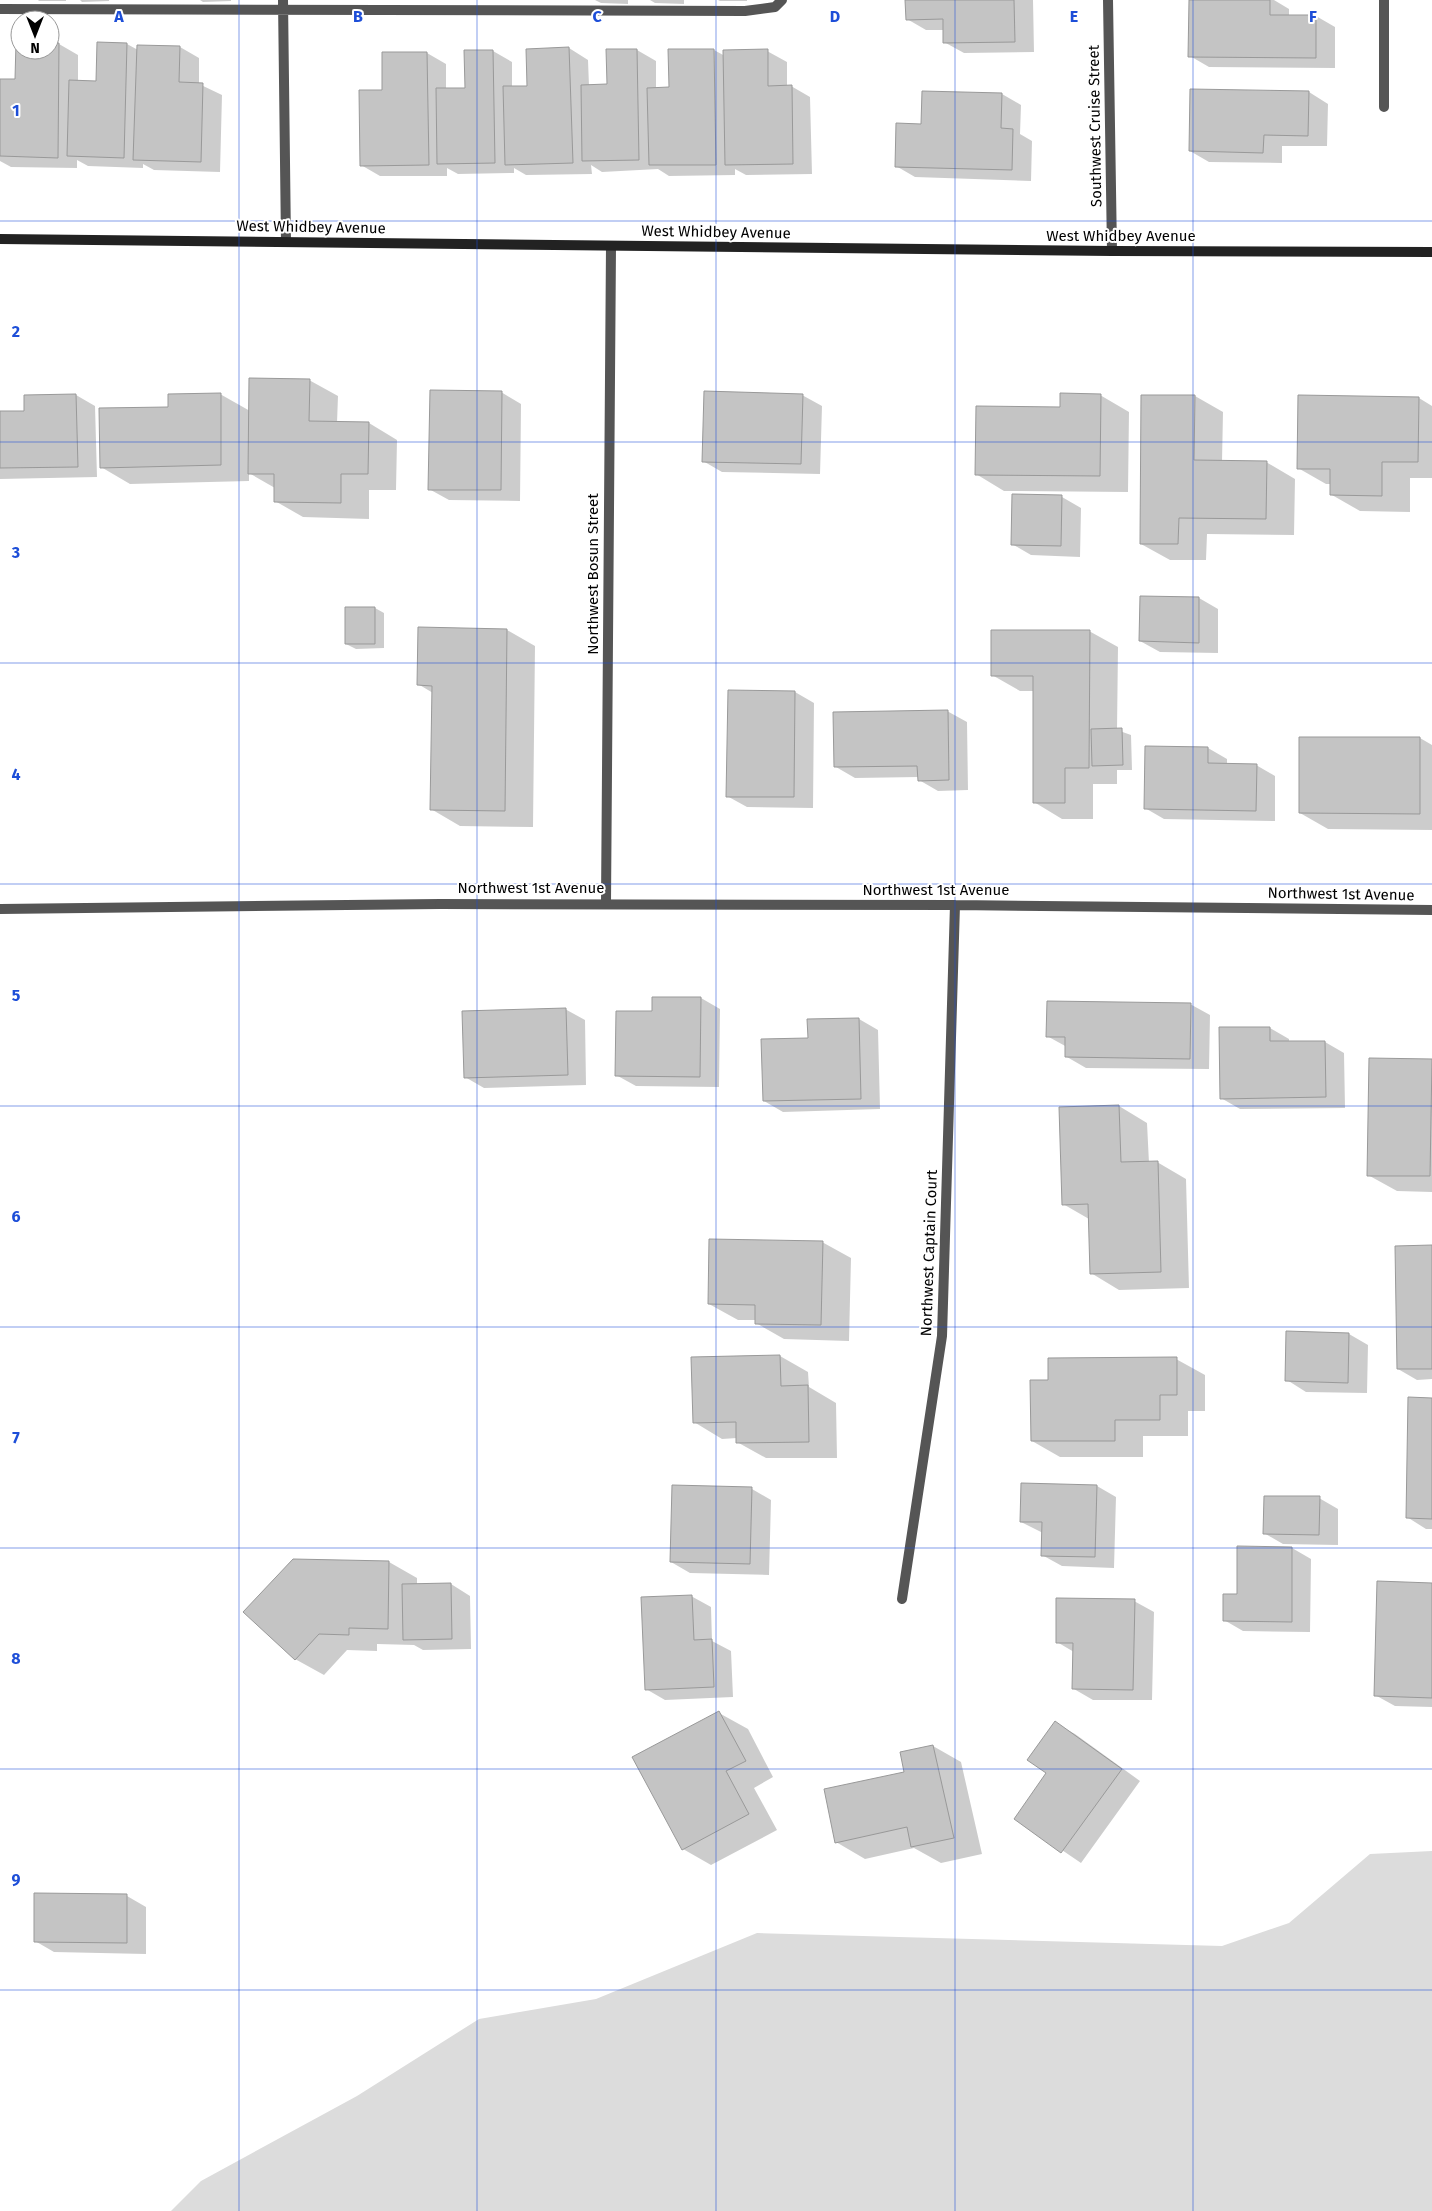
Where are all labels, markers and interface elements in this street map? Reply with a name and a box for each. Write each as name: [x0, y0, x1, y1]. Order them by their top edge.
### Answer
text: A: [113, 7, 124, 26]
text: B: [353, 7, 363, 26]
text: C: [592, 7, 602, 26]
text: D: [830, 7, 840, 26]
text: E: [1070, 7, 1078, 26]
text: F: [1309, 7, 1317, 26]
north arrow: [10, 10, 60, 60]
text: N: [30, 39, 40, 56]
street label: Southwest Cruise Street: [1085, 44, 1105, 207]
text: 1: [12, 101, 20, 120]
street label: West Whidbey Avenue: [236, 217, 386, 237]
street label: West Whidbey Avenue: [641, 222, 791, 242]
street label: West Whidbey Avenue: [1046, 227, 1196, 245]
text: 2: [12, 322, 20, 341]
street label: Northwest Bosun Street: [584, 493, 602, 655]
text: 3: [11, 543, 20, 562]
text: 4: [11, 765, 21, 784]
street label: Northwest 1st Avenue: [457, 879, 605, 897]
street label: Northwest 1st Avenue: [862, 881, 1010, 899]
street label: Northwest 1st Avenue: [1267, 884, 1415, 904]
text: 5: [12, 986, 21, 1005]
street label: Northwest Captain Court: [917, 1169, 941, 1337]
text: 6: [11, 1207, 21, 1226]
text: 7: [12, 1428, 20, 1447]
text: 8: [11, 1649, 21, 1668]
text: 9: [12, 1870, 21, 1889]

